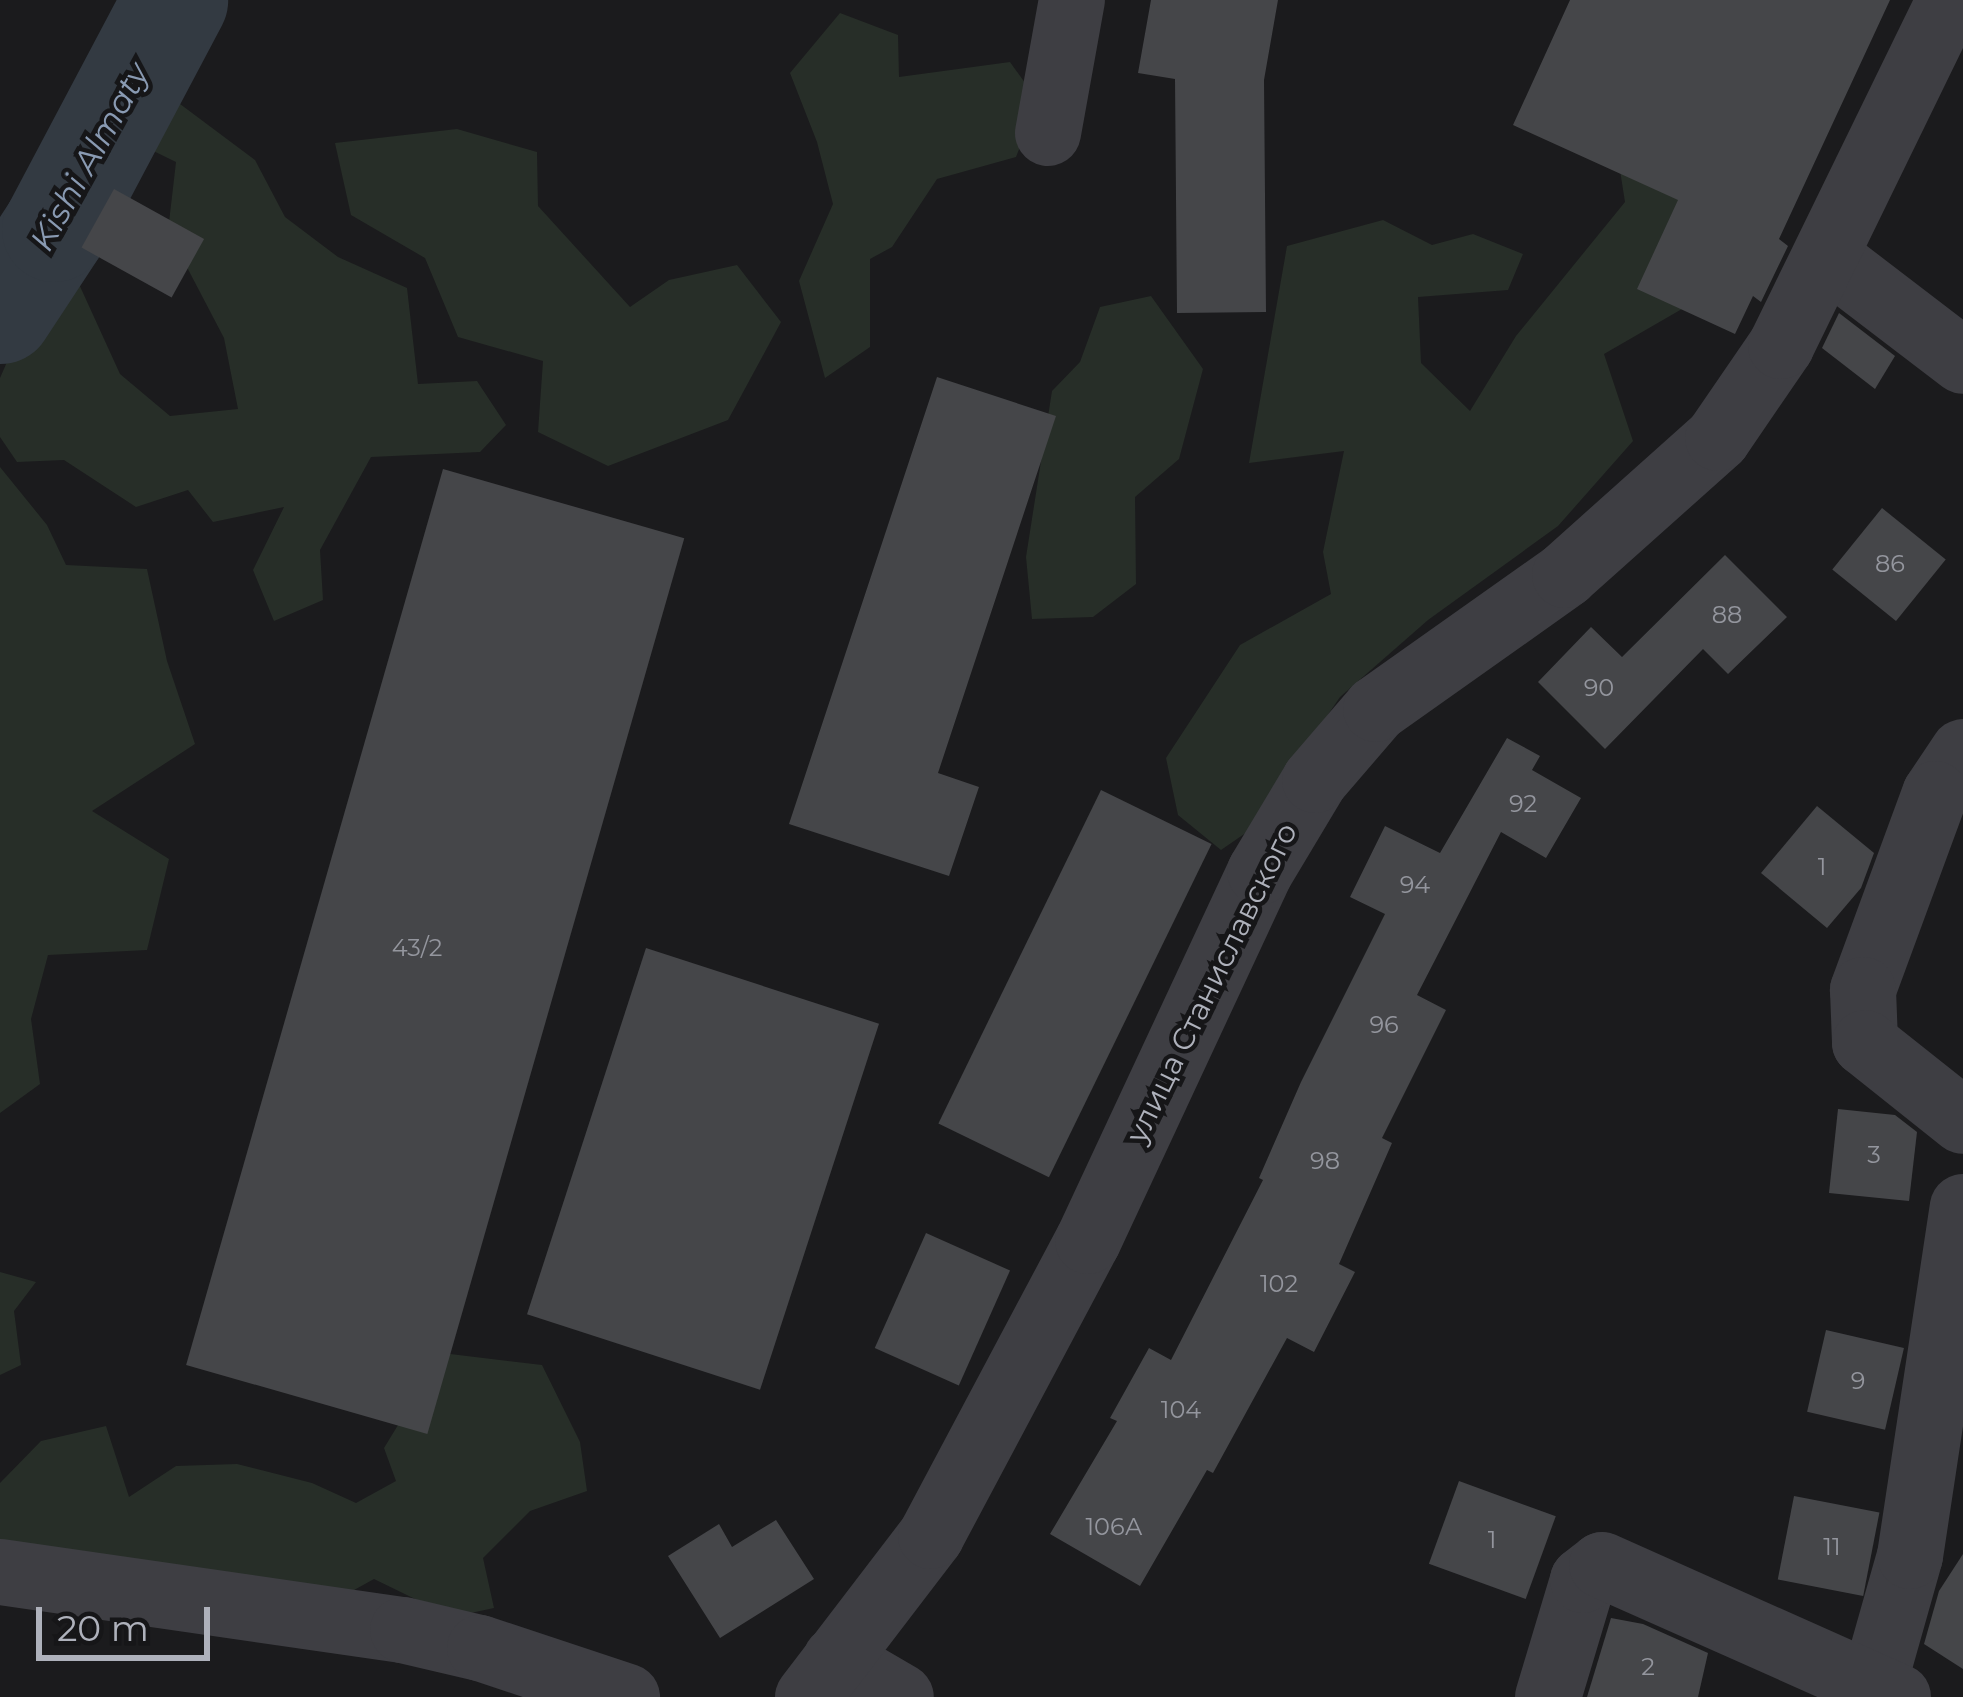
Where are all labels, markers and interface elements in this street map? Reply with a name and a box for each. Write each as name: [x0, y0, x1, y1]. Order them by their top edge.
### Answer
water label: Kіshі Almaty: [22, 56, 158, 258]
house number: 86: [1875, 550, 1905, 578]
house number: 88: [1712, 601, 1742, 629]
house number: 90: [1584, 674, 1614, 702]
house number: 92: [1509, 790, 1537, 818]
street label: улица Станиславского: [1119, 817, 1305, 1149]
house number: 1: [1818, 853, 1826, 881]
house number: 94: [1400, 871, 1430, 899]
house number: 43/2: [392, 934, 442, 962]
house number: 96: [1369, 1011, 1399, 1039]
house number: 3: [1867, 1141, 1881, 1169]
house number: 98: [1310, 1147, 1340, 1175]
house number: 102: [1260, 1270, 1298, 1298]
house number: 9: [1851, 1367, 1865, 1395]
house number: 104: [1161, 1396, 1201, 1424]
house number: 106А: [1085, 1513, 1143, 1541]
house number: 1: [1488, 1526, 1496, 1554]
house number: 11: [1823, 1533, 1841, 1561]
scale bar: [42, 1583, 216, 1657]
text: 20 m: [57, 1606, 149, 1650]
house number: 2: [1641, 1653, 1655, 1681]

